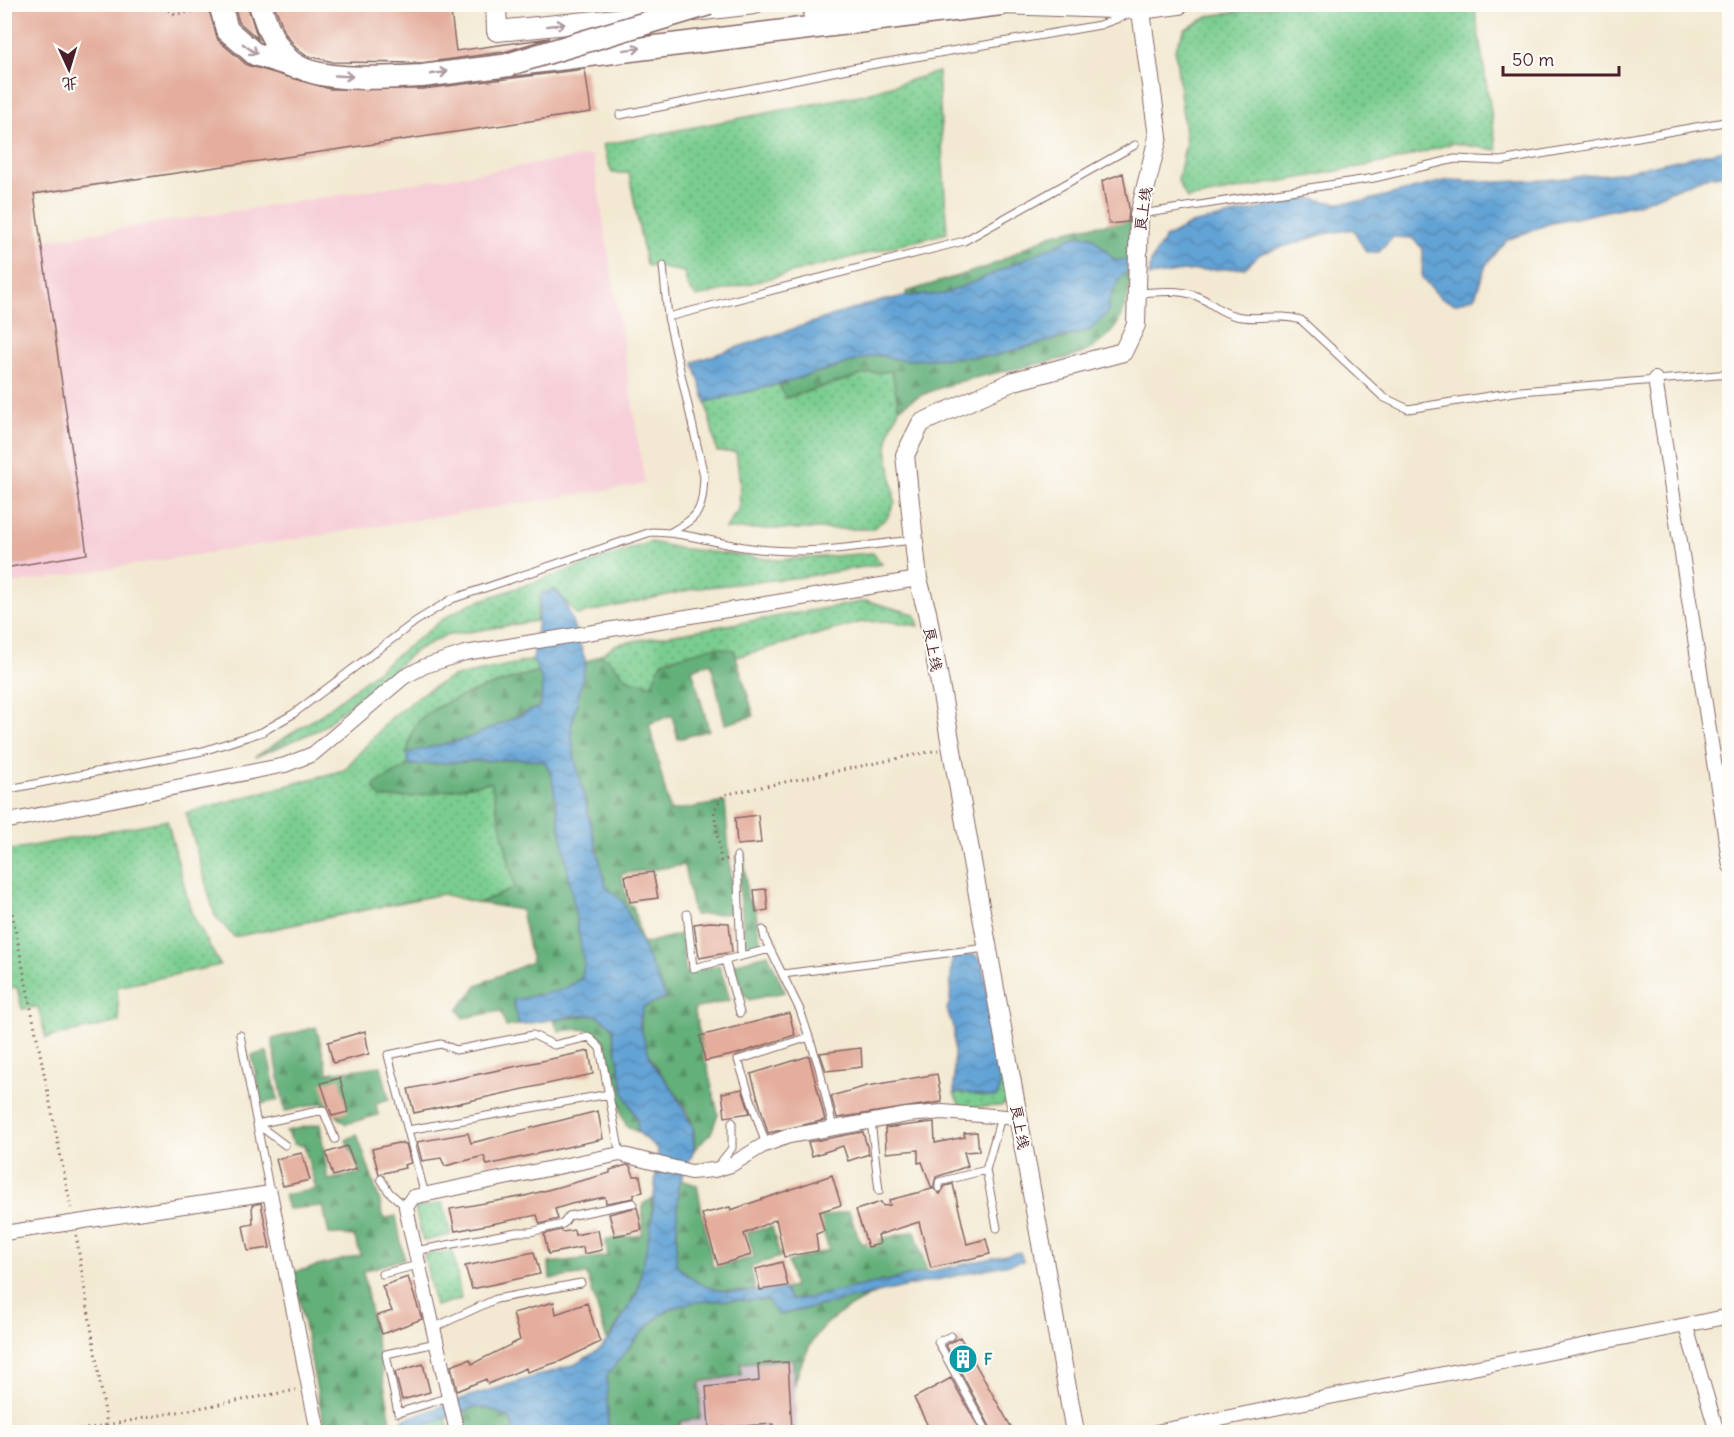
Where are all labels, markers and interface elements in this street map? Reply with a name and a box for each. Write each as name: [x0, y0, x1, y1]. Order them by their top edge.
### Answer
one-way arrow: [545, 19, 565, 30]
north arrow: [39, 39, 99, 99]
scale bar: [1503, 39, 1618, 77]
one-way arrow: [242, 43, 258, 55]
one-way arrow: [622, 43, 642, 54]
text: 50 m: [1512, 48, 1554, 71]
one-way arrow: [428, 68, 448, 79]
one-way arrow: [333, 70, 353, 81]
text: 北: [61, 73, 79, 94]
street label: 良上线: [1130, 185, 1156, 233]
street label: 良上线: [920, 625, 946, 673]
street label: 良上线: [1007, 1103, 1033, 1151]
building icon: F: [947, 1343, 979, 1375]
place label: F: [984, 1350, 993, 1369]

